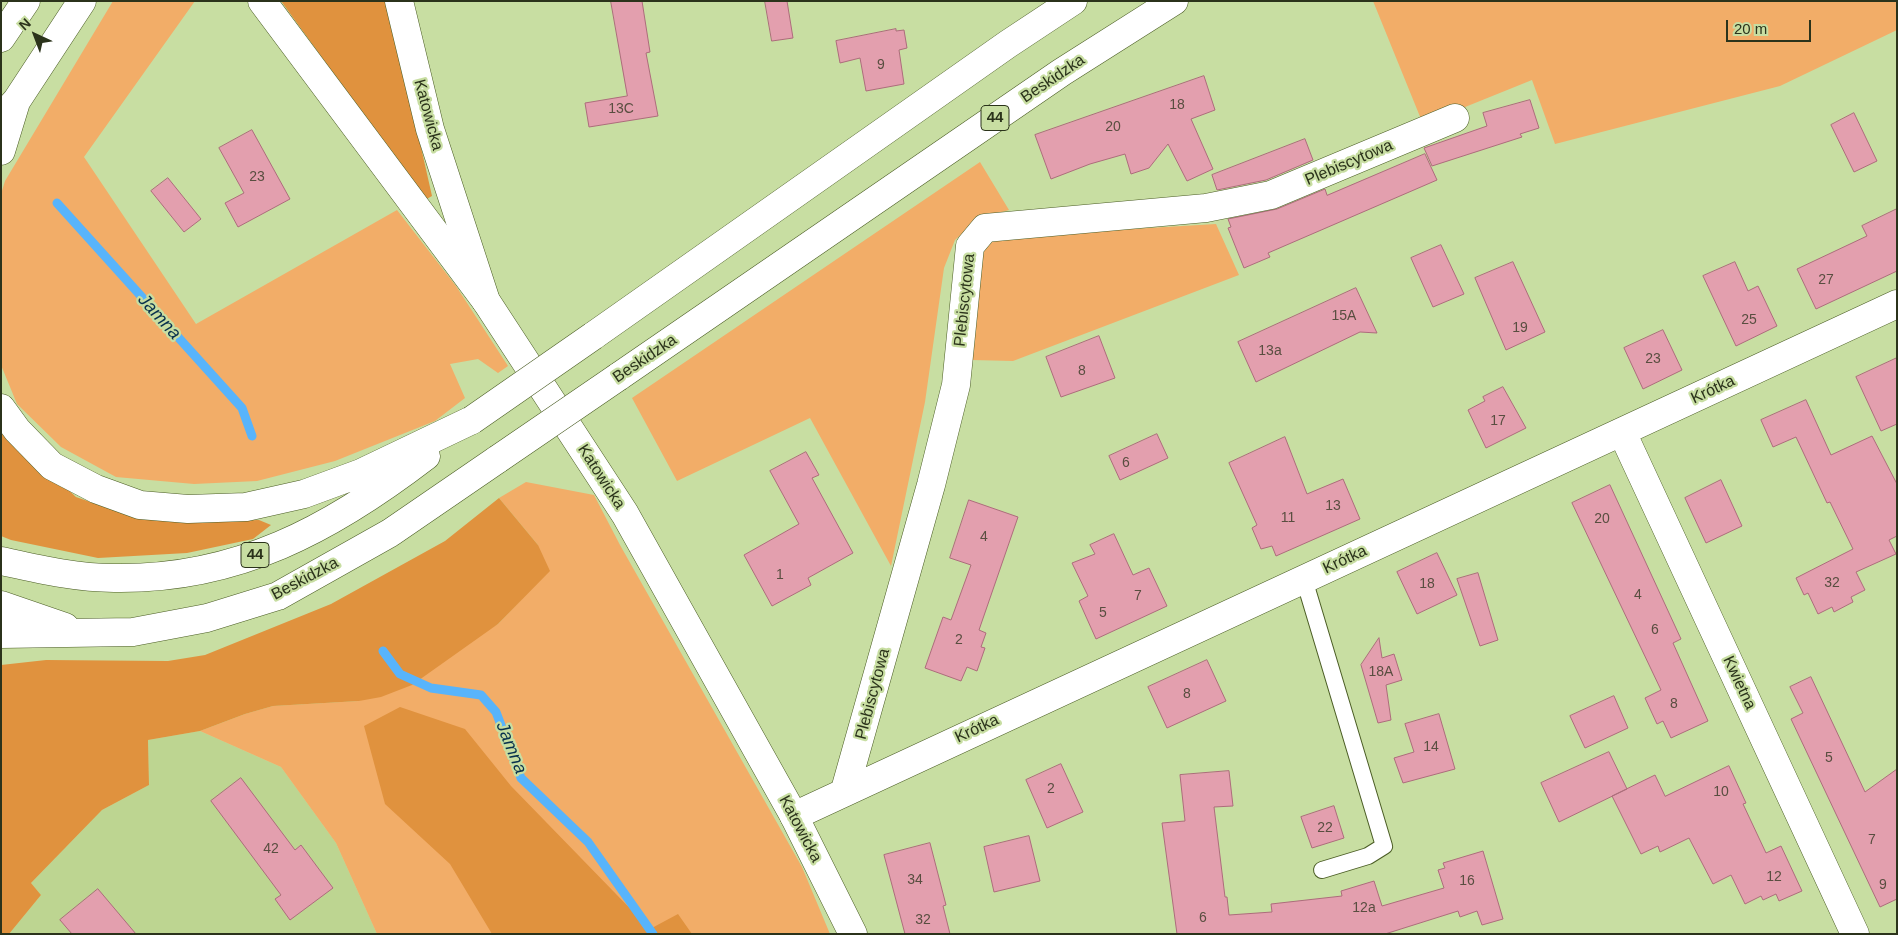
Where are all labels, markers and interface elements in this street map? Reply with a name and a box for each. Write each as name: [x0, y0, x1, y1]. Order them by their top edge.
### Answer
north arrow: [10, 10, 60, 60]
scale bar: [1728, 10, 1813, 42]
text: N: [16, 15, 34, 33]
text: 20 m: [1734, 20, 1767, 37]
street label: Beskidzka: [1017, 51, 1089, 107]
house number: 9: [877, 57, 885, 73]
street label: Katowicka: [409, 77, 447, 153]
house number: 18: [1169, 97, 1185, 113]
house number: 13C: [608, 101, 634, 117]
road number: 44: [981, 106, 1009, 130]
house number: 20: [1105, 119, 1121, 135]
street label: Plebiscytowa: [1302, 136, 1396, 190]
house number: 23: [249, 169, 265, 185]
street label: Plebiscytowa: [951, 253, 979, 347]
house number: 27: [1818, 272, 1834, 288]
water label: Jamna: [133, 290, 185, 344]
house number: 15A: [1332, 308, 1356, 324]
house number: 25: [1741, 312, 1757, 328]
house number: 19: [1512, 320, 1528, 336]
street label: Beskidzka: [609, 331, 681, 387]
house number: 13a: [1258, 343, 1282, 359]
house number: 23: [1645, 351, 1661, 367]
house number: 8: [1078, 363, 1086, 379]
street label: Krótka: [1688, 372, 1738, 408]
house number: 17: [1490, 413, 1506, 429]
street label: Katowicka: [573, 441, 629, 513]
house number: 6: [1122, 455, 1130, 471]
house number: 13: [1325, 498, 1341, 514]
house number: 11: [1281, 510, 1295, 526]
house number: 20: [1594, 511, 1610, 527]
house number: 4: [980, 529, 988, 545]
road number: 44: [241, 542, 269, 568]
street label: Krótka: [1320, 542, 1370, 578]
street label: Beskidzka: [268, 553, 342, 605]
house number: 1: [776, 567, 784, 583]
house number: 32: [1824, 575, 1840, 591]
house number: 18: [1419, 576, 1435, 592]
house number: 4: [1634, 587, 1642, 603]
house number: 7: [1134, 588, 1142, 604]
house number: 5: [1099, 605, 1107, 621]
house number: 6: [1651, 622, 1659, 638]
house number: 2: [955, 632, 963, 648]
street label: Plebiscytowa: [852, 646, 894, 742]
street label: Kwietna: [1718, 653, 1760, 713]
house number: 18A: [1369, 664, 1393, 680]
house number: 8: [1183, 686, 1191, 702]
house number: 8: [1670, 696, 1678, 712]
street label: Krótka: [952, 711, 1002, 747]
water label: Jamna: [491, 719, 531, 777]
house number: 14: [1423, 739, 1439, 755]
house number: 5: [1825, 750, 1833, 766]
house number: 2: [1047, 781, 1055, 797]
house number: 10: [1713, 784, 1729, 800]
street label: Katowicka: [774, 792, 826, 866]
house number: 22: [1317, 820, 1333, 836]
house number: 7: [1868, 832, 1876, 848]
house number: 42: [263, 841, 279, 857]
house number: 12: [1766, 869, 1782, 885]
house number: 34: [907, 872, 923, 888]
house number: 16: [1459, 873, 1475, 889]
house number: 9: [1879, 877, 1887, 893]
house number: 12a: [1352, 900, 1376, 916]
house number: 6: [1199, 910, 1207, 926]
house number: 32: [915, 912, 931, 928]

